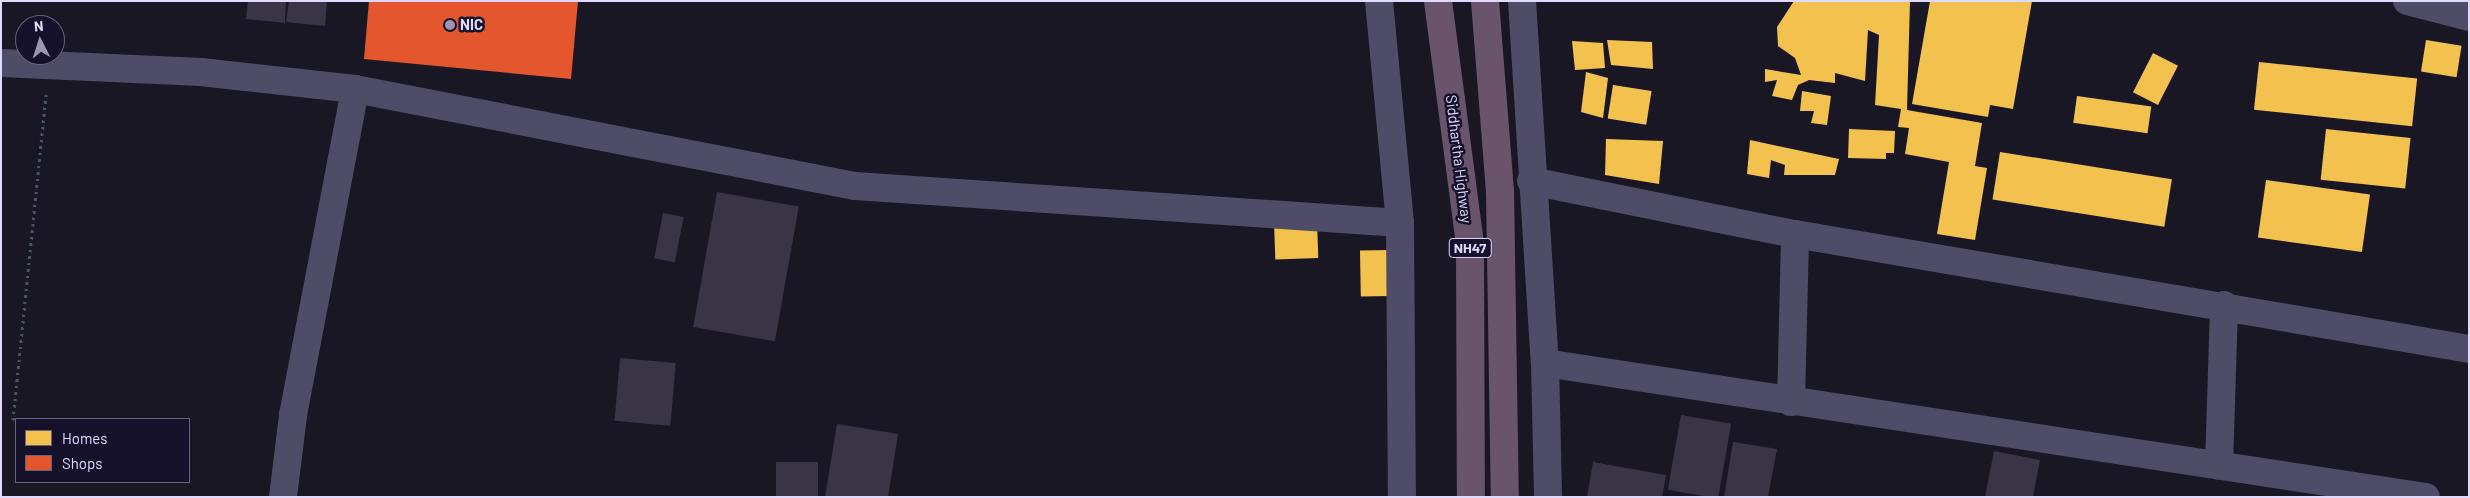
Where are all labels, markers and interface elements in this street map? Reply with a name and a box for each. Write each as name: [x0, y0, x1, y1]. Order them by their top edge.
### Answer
north arrow: [15, 15, 65, 65]
place label: NIC: [460, 16, 483, 34]
text: N: [33, 17, 44, 34]
marker: NIC: [444, 19, 456, 31]
street label: Siddhartha Highway: [1442, 94, 1476, 224]
road number: NH47: [1448, 237, 1492, 260]
legend: [15, 418, 190, 483]
text: Homes: [62, 429, 107, 447]
text: Shops: [62, 454, 102, 472]

